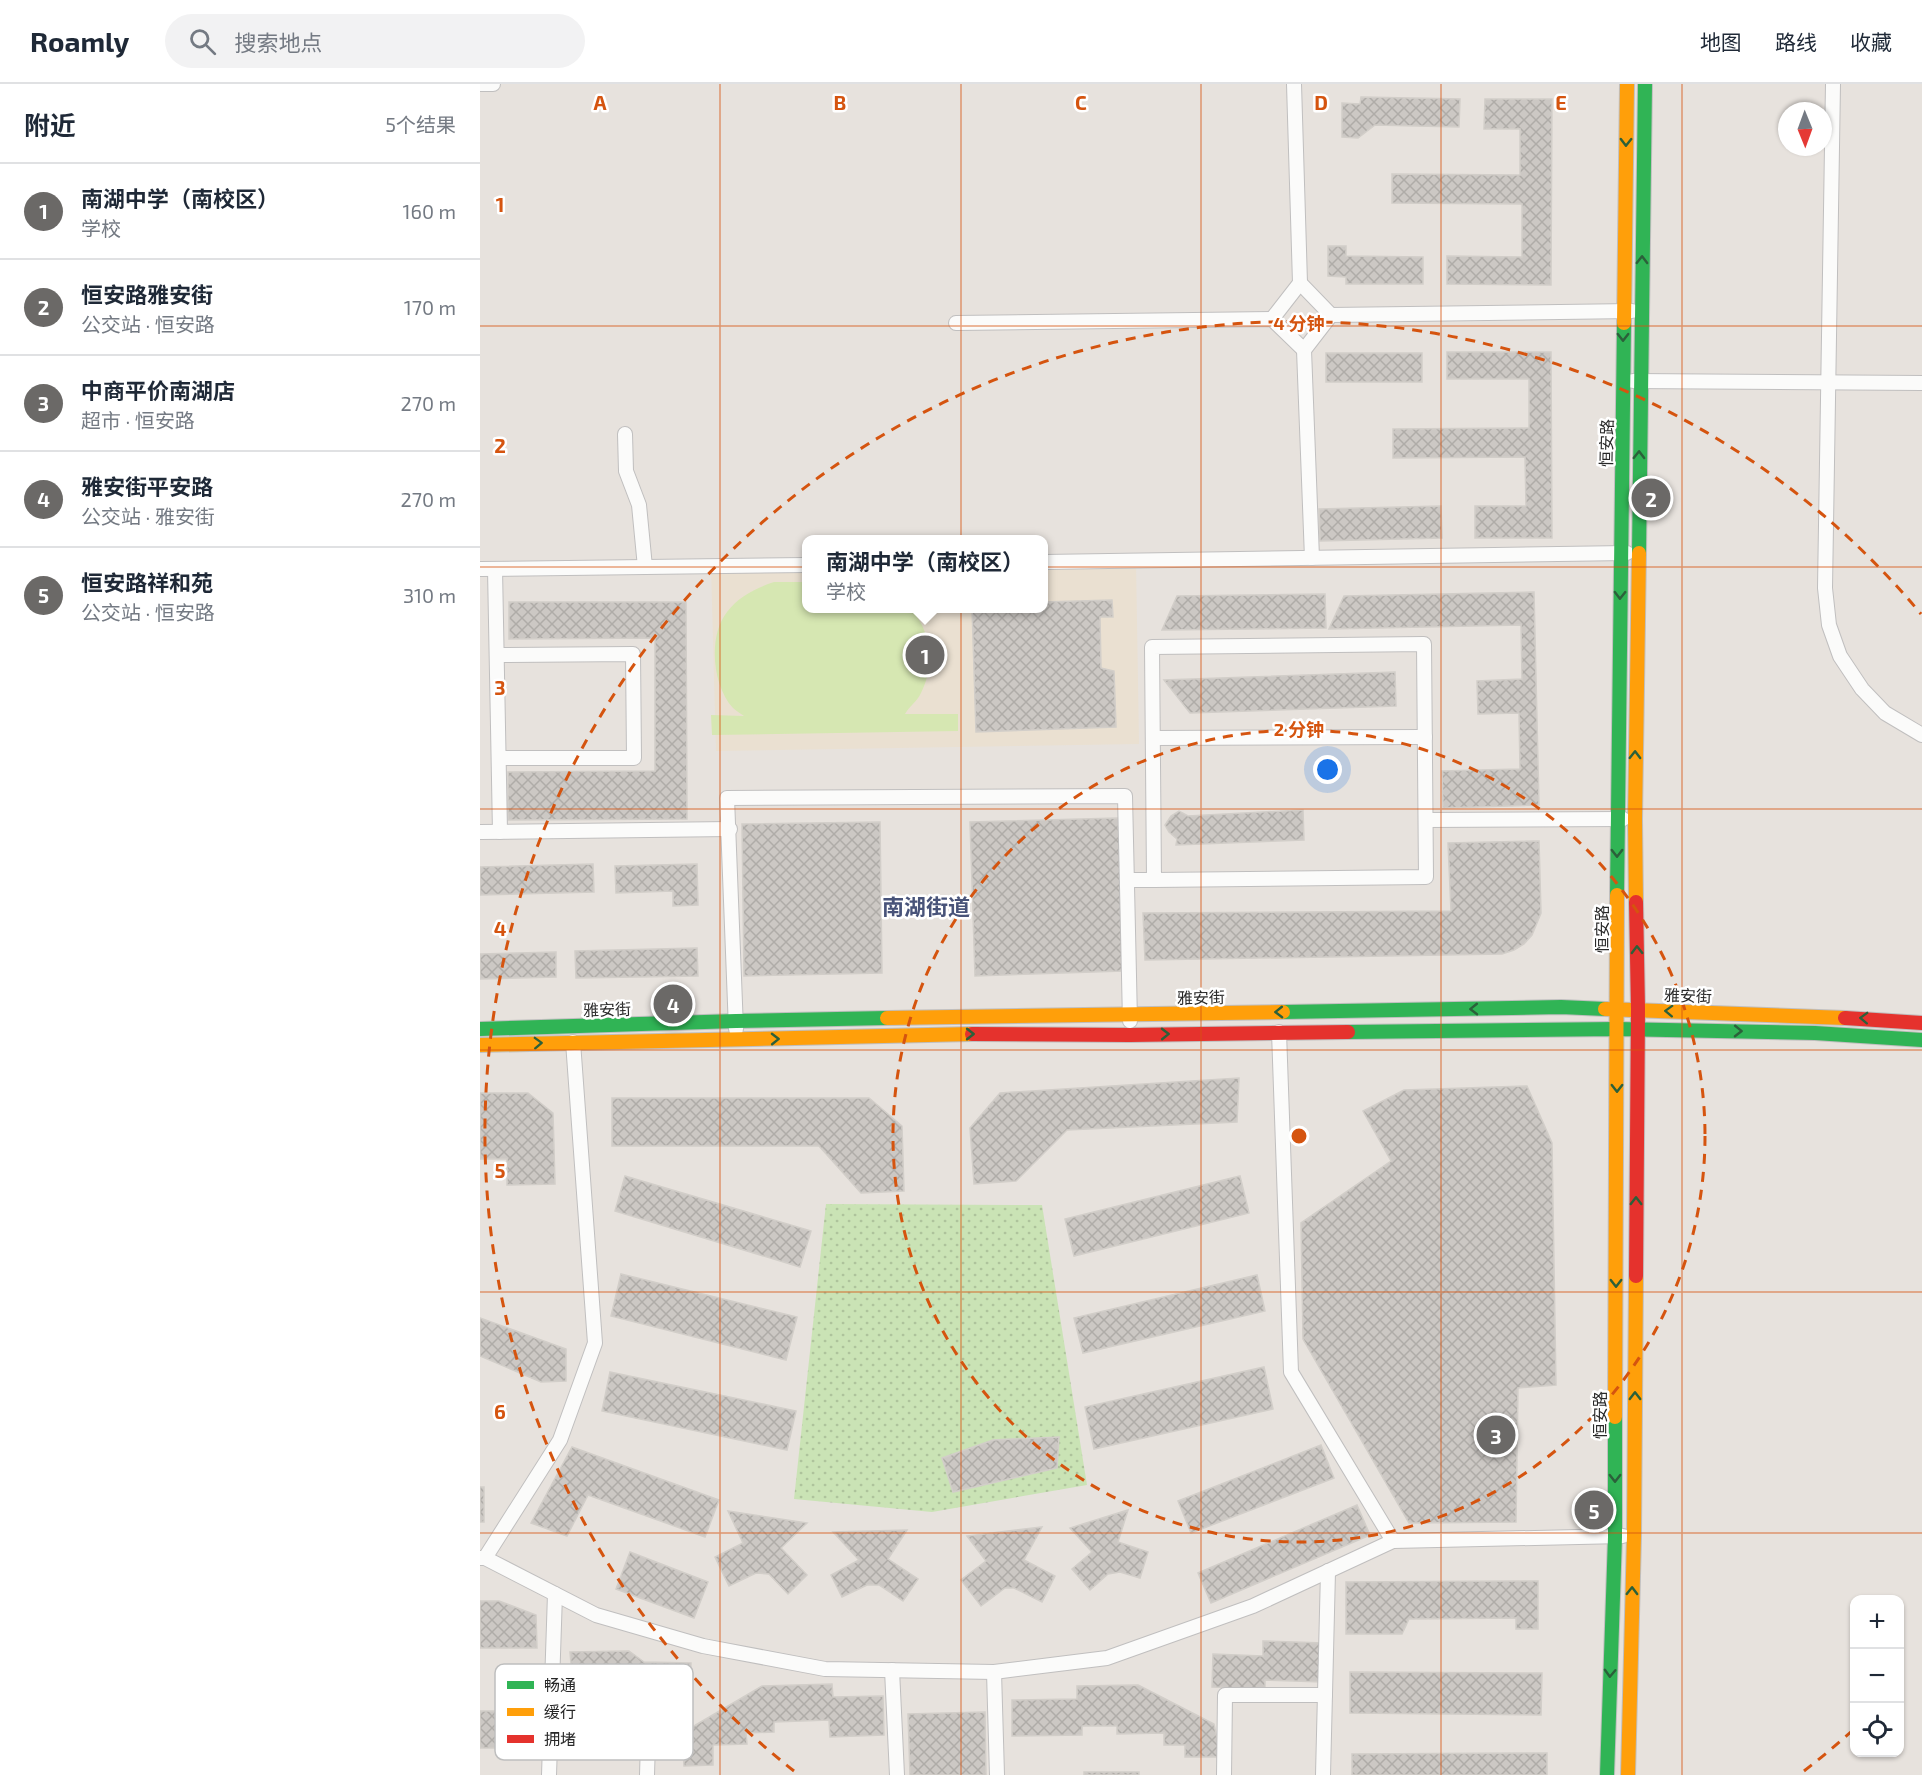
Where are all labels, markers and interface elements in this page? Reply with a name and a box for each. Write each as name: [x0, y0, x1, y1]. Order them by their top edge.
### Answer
search box: [165, 14, 585, 68]
text: Roamly: [30, 24, 129, 58]
icon: search: [186, 25, 219, 58]
text: 搜索地点: [234, 29, 322, 55]
text: 地图: [1700, 29, 1742, 54]
text: 路线: [1775, 29, 1817, 54]
text: 收藏: [1850, 29, 1892, 54]
text: A: [593, 90, 607, 114]
text: B: [834, 90, 846, 114]
text: C: [1075, 90, 1087, 114]
text: D: [1314, 90, 1328, 114]
text: E: [1555, 90, 1567, 114]
north arrow: [1778, 102, 1832, 156]
text: 附近: [24, 109, 76, 140]
text: 5个结果: [385, 112, 456, 136]
one-way arrow: [1620, 138, 1632, 147]
text: 南湖中学（南校区）: [81, 185, 279, 211]
text: 1: [496, 192, 504, 216]
text: 1: [39, 199, 48, 223]
text: 160 m: [403, 199, 456, 223]
text: 学校: [81, 216, 121, 240]
one-way arrow: [1636, 256, 1649, 265]
text: 恒安路雅安街: [81, 281, 213, 307]
text: 2: [38, 295, 49, 319]
text: 170 m: [404, 295, 456, 319]
text: 公交站 · 恒安路: [81, 312, 215, 336]
text: 4 分钟: [1273, 312, 1325, 334]
one-way arrow: [1617, 333, 1629, 342]
text: 中商平价南湖店: [81, 377, 235, 403]
text: 3: [38, 391, 49, 415]
text: 270 m: [400, 391, 456, 415]
text: 超市 · 恒安路: [81, 408, 195, 432]
street label: 恒安路: [1596, 419, 1616, 467]
text: 2: [494, 433, 506, 457]
one-way arrow: [1633, 451, 1646, 460]
text: 雅安街平安路: [81, 473, 213, 499]
pin: 2: [1632, 476, 1670, 520]
text: 4: [37, 487, 50, 511]
text: 270 m: [400, 487, 456, 511]
text: 公交站 · 雅安街: [81, 504, 215, 528]
popup: [802, 535, 1048, 613]
text: 南湖中学（南校区）: [826, 548, 1024, 574]
text: 恒安路祥和苑: [81, 569, 213, 595]
text: 学校: [826, 579, 866, 603]
text: 5: [38, 583, 49, 607]
text: 310 m: [403, 583, 456, 607]
one-way arrow: [1614, 591, 1626, 600]
text: 公交站 · 恒安路: [81, 600, 215, 624]
pin: 1: [906, 632, 944, 678]
text: 3: [494, 675, 506, 699]
text: 2 分钟: [1274, 718, 1324, 740]
one-way arrow: [1629, 751, 1642, 760]
your location: [1313, 755, 1342, 784]
one-way arrow: [1611, 849, 1623, 858]
district label: 南湖街道: [882, 893, 970, 919]
street label: 恒安路: [1592, 905, 1611, 953]
text: 4: [494, 916, 507, 940]
one-way arrow: [1630, 946, 1643, 955]
pin: 4: [654, 982, 692, 1026]
street label: 雅安街: [1664, 985, 1712, 1005]
street label: 雅安街: [1177, 987, 1225, 1007]
street label: 雅安街: [583, 999, 631, 1019]
one-way arrow: [1469, 1002, 1478, 1015]
one-way arrow: [1664, 1004, 1673, 1017]
one-way arrow: [1274, 1006, 1283, 1018]
one-way arrow: [1859, 1012, 1868, 1025]
one-way arrow: [1733, 1025, 1742, 1038]
one-way arrow: [966, 1028, 975, 1040]
one-way arrow: [1161, 1028, 1170, 1041]
one-way arrow: [771, 1033, 780, 1045]
one-way arrow: [534, 1037, 543, 1049]
one-way arrow: [1610, 1083, 1623, 1092]
centre of rings: [1289, 1126, 1309, 1146]
text: 5: [494, 1158, 506, 1182]
one-way arrow: [1630, 1196, 1642, 1205]
one-way arrow: [1610, 1278, 1622, 1287]
street label: 恒安路: [1590, 1391, 1609, 1439]
one-way arrow: [1629, 1391, 1641, 1400]
text: 6: [494, 1399, 506, 1423]
pin: 3: [1476, 1412, 1516, 1458]
one-way arrow: [1609, 1473, 1621, 1482]
pin: 5: [1574, 1488, 1614, 1532]
one-way arrow: [1626, 1586, 1639, 1595]
map controls: [1850, 1595, 1904, 1757]
button: +: [1850, 1595, 1904, 1649]
button: −: [1850, 1649, 1904, 1703]
legend: [495, 1664, 693, 1760]
one-way arrow: [1604, 1668, 1617, 1677]
text: 畅通: [544, 1675, 576, 1694]
text: 缓行: [544, 1702, 576, 1721]
button: locate: [1850, 1703, 1904, 1757]
text: 拥堵: [544, 1729, 576, 1748]

